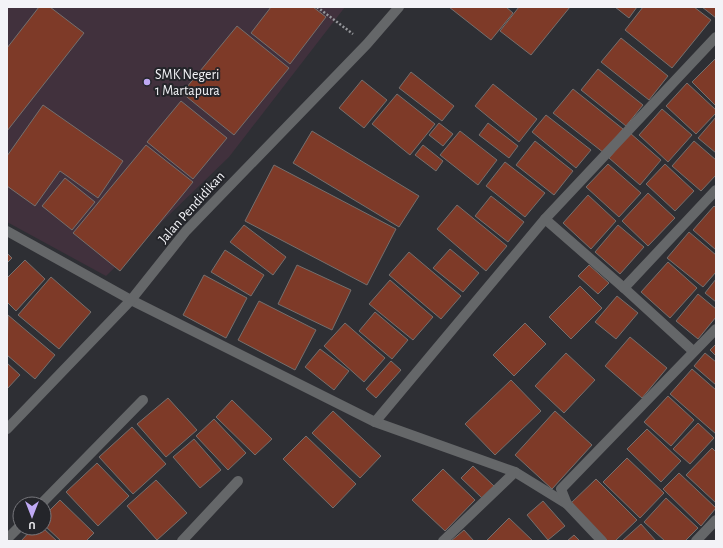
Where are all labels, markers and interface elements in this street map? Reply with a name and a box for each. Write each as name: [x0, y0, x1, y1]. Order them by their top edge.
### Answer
place label: SMK Negeri 1 Martapura: [155, 68, 220, 98]
marker: SMK Negeri 1 Martapura: [142, 77, 152, 87]
street label: Jalan Pendidikan: [156, 169, 227, 246]
north arrow: [12, 496, 52, 536]
text: U: [28, 520, 36, 531]

